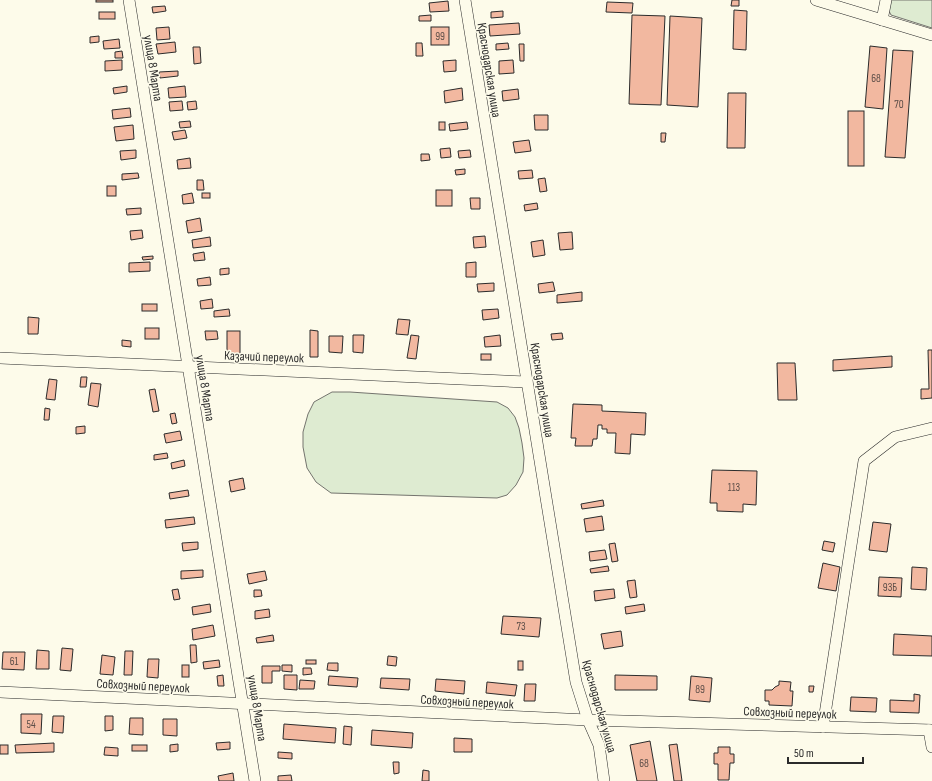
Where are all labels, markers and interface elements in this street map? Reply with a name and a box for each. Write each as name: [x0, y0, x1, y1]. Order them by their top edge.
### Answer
street label: Краснодарская улица: [474, 22, 504, 119]
house number: 99: [435, 30, 445, 43]
street label: улица 8 Марта: [140, 34, 166, 102]
house number: 68: [871, 72, 881, 85]
house number: 70: [894, 98, 904, 111]
street label: Краснодарская улица: [527, 342, 557, 439]
street label: Казачий переулок: [224, 348, 304, 366]
street label: улица 8 Марта: [192, 354, 218, 422]
house number: 113: [728, 481, 741, 494]
house number: 93Б: [883, 581, 897, 594]
house number: 73: [516, 620, 526, 633]
house number: 61: [10, 655, 18, 668]
street label: Краснодарская улица: [578, 658, 620, 754]
street label: улица 8 Марта: [244, 674, 270, 742]
street label: Совхозный переулок: [96, 676, 190, 696]
house number: 89: [695, 683, 705, 696]
street label: Совхозный переулок: [420, 692, 514, 712]
street label: Совхозный переулок: [743, 703, 837, 723]
house number: 54: [26, 718, 36, 731]
scale bar: [788, 739, 863, 765]
text: 50 m: [794, 746, 814, 761]
house number: 68: [639, 757, 649, 770]

